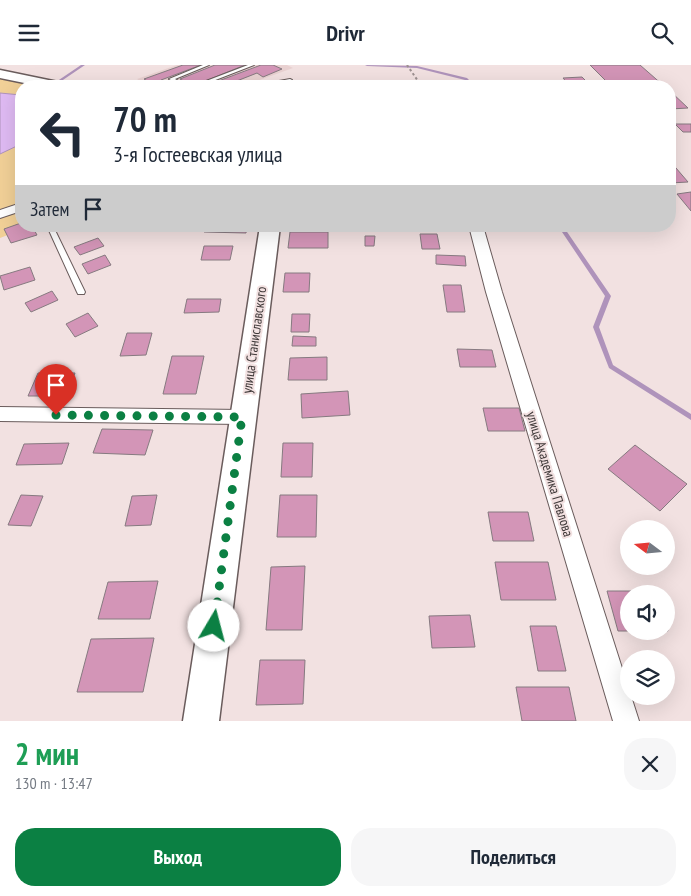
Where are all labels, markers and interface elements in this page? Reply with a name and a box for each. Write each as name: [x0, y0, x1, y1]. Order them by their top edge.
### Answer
icon: menu: [15, 19, 43, 47]
text: Drivr: [326, 19, 365, 47]
icon: search: [648, 19, 676, 47]
text: 70 m: [113, 96, 177, 142]
icon: left: [30, 100, 95, 165]
text: 3-я Гостеевская улица: [113, 140, 282, 168]
icon: arrive: [79, 195, 107, 223]
text: Затем: [30, 197, 69, 221]
street label: улица Станиславского: [238, 285, 270, 395]
pin: [35, 364, 77, 415]
icon: arrive: [42, 371, 70, 399]
street label: улица Академика Павлова: [522, 409, 578, 539]
north arrow: [620, 520, 675, 575]
map controls: [620, 520, 675, 705]
button: sound: [620, 585, 675, 640]
position arrow: [187, 599, 239, 651]
button: layers: [620, 650, 675, 705]
text: 2 мин: [15, 734, 79, 773]
button: close: [624, 738, 676, 790]
text: 130 m · 13:47: [15, 773, 93, 793]
button: Выход: [15, 828, 341, 886]
button: Поделиться: [351, 828, 676, 886]

